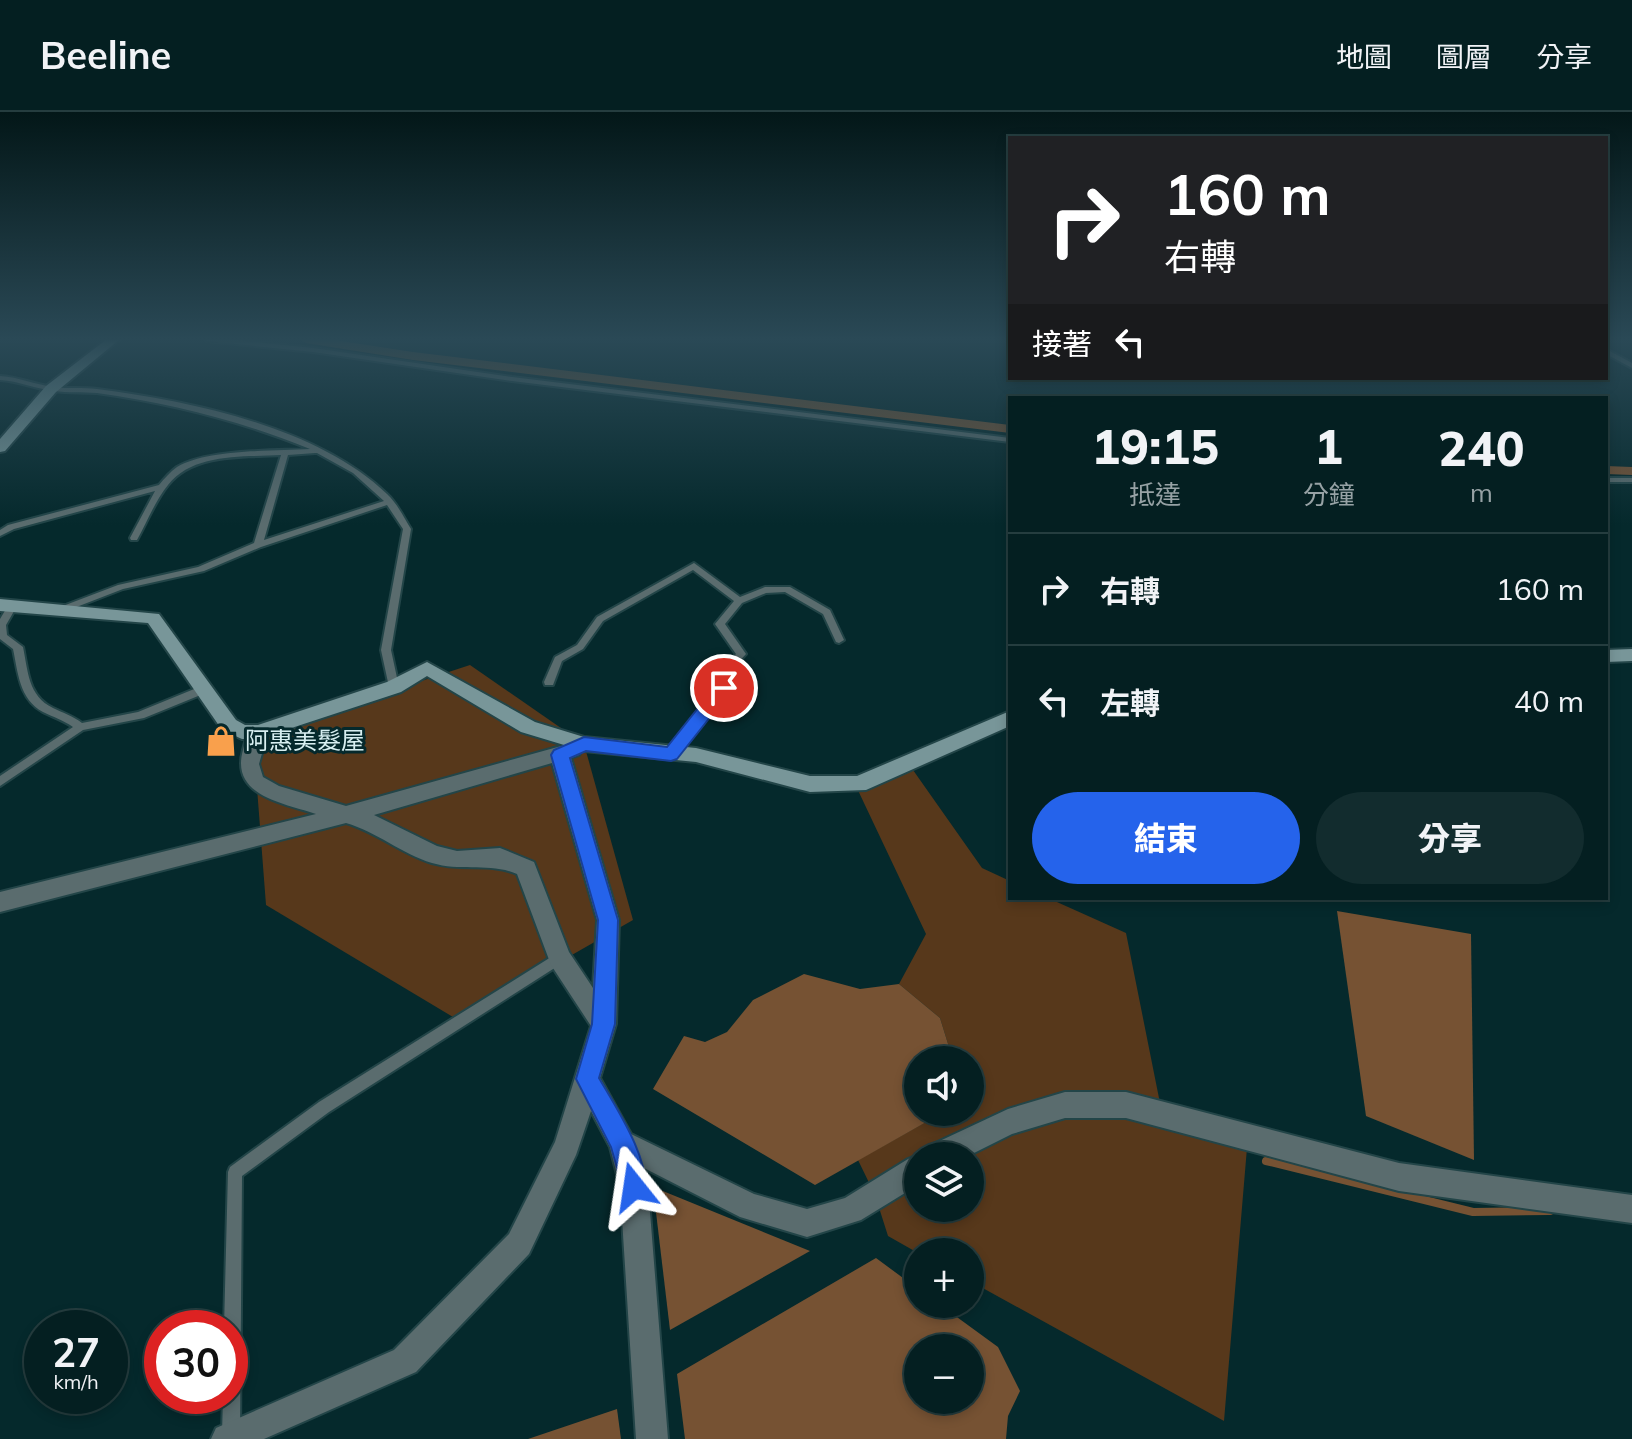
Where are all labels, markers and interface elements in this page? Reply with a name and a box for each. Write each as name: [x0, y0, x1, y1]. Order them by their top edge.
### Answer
text: Beeline: [40, 31, 171, 79]
text: 地圖: [1336, 39, 1392, 74]
text: 圖層: [1436, 39, 1492, 74]
text: 分享: [1536, 39, 1592, 74]
text: 160 m: [1164, 159, 1331, 229]
icon: right: [1032, 168, 1136, 272]
text: 右轉: [1164, 234, 1236, 279]
icon: left: [1108, 320, 1152, 364]
text: 接著: [1032, 325, 1092, 363]
text: 19:15: [1091, 416, 1219, 476]
text: 1: [1314, 416, 1343, 476]
text: 240: [1438, 418, 1525, 478]
text: m: [1470, 476, 1493, 509]
text: 抵達: [1129, 478, 1181, 511]
text: 分鐘: [1303, 478, 1355, 511]
icon: right: [1032, 567, 1076, 611]
text: 160 m: [1496, 570, 1584, 608]
text: 右轉: [1100, 572, 1160, 610]
pin: [690, 654, 758, 722]
icon: arrive: [702, 666, 746, 710]
icon: left: [1032, 679, 1076, 723]
text: 40 m: [1514, 682, 1584, 720]
text: 左轉: [1100, 684, 1160, 722]
shop icon: 阿惠美髮屋: [204, 724, 238, 758]
place label: 阿惠美髮屋: [245, 725, 365, 755]
button: 結束: [1032, 792, 1300, 884]
button: 分享: [1316, 792, 1584, 884]
map controls: [904, 1046, 984, 1414]
button: sound: [904, 1046, 984, 1126]
button: layers: [904, 1142, 984, 1222]
position arrow: [592, 1145, 676, 1229]
button: +: [904, 1238, 984, 1318]
speed limit sign: 30: [144, 1310, 248, 1414]
text: 27: [52, 1327, 100, 1377]
button: −: [904, 1334, 984, 1414]
text: km/h: [53, 1369, 99, 1394]

